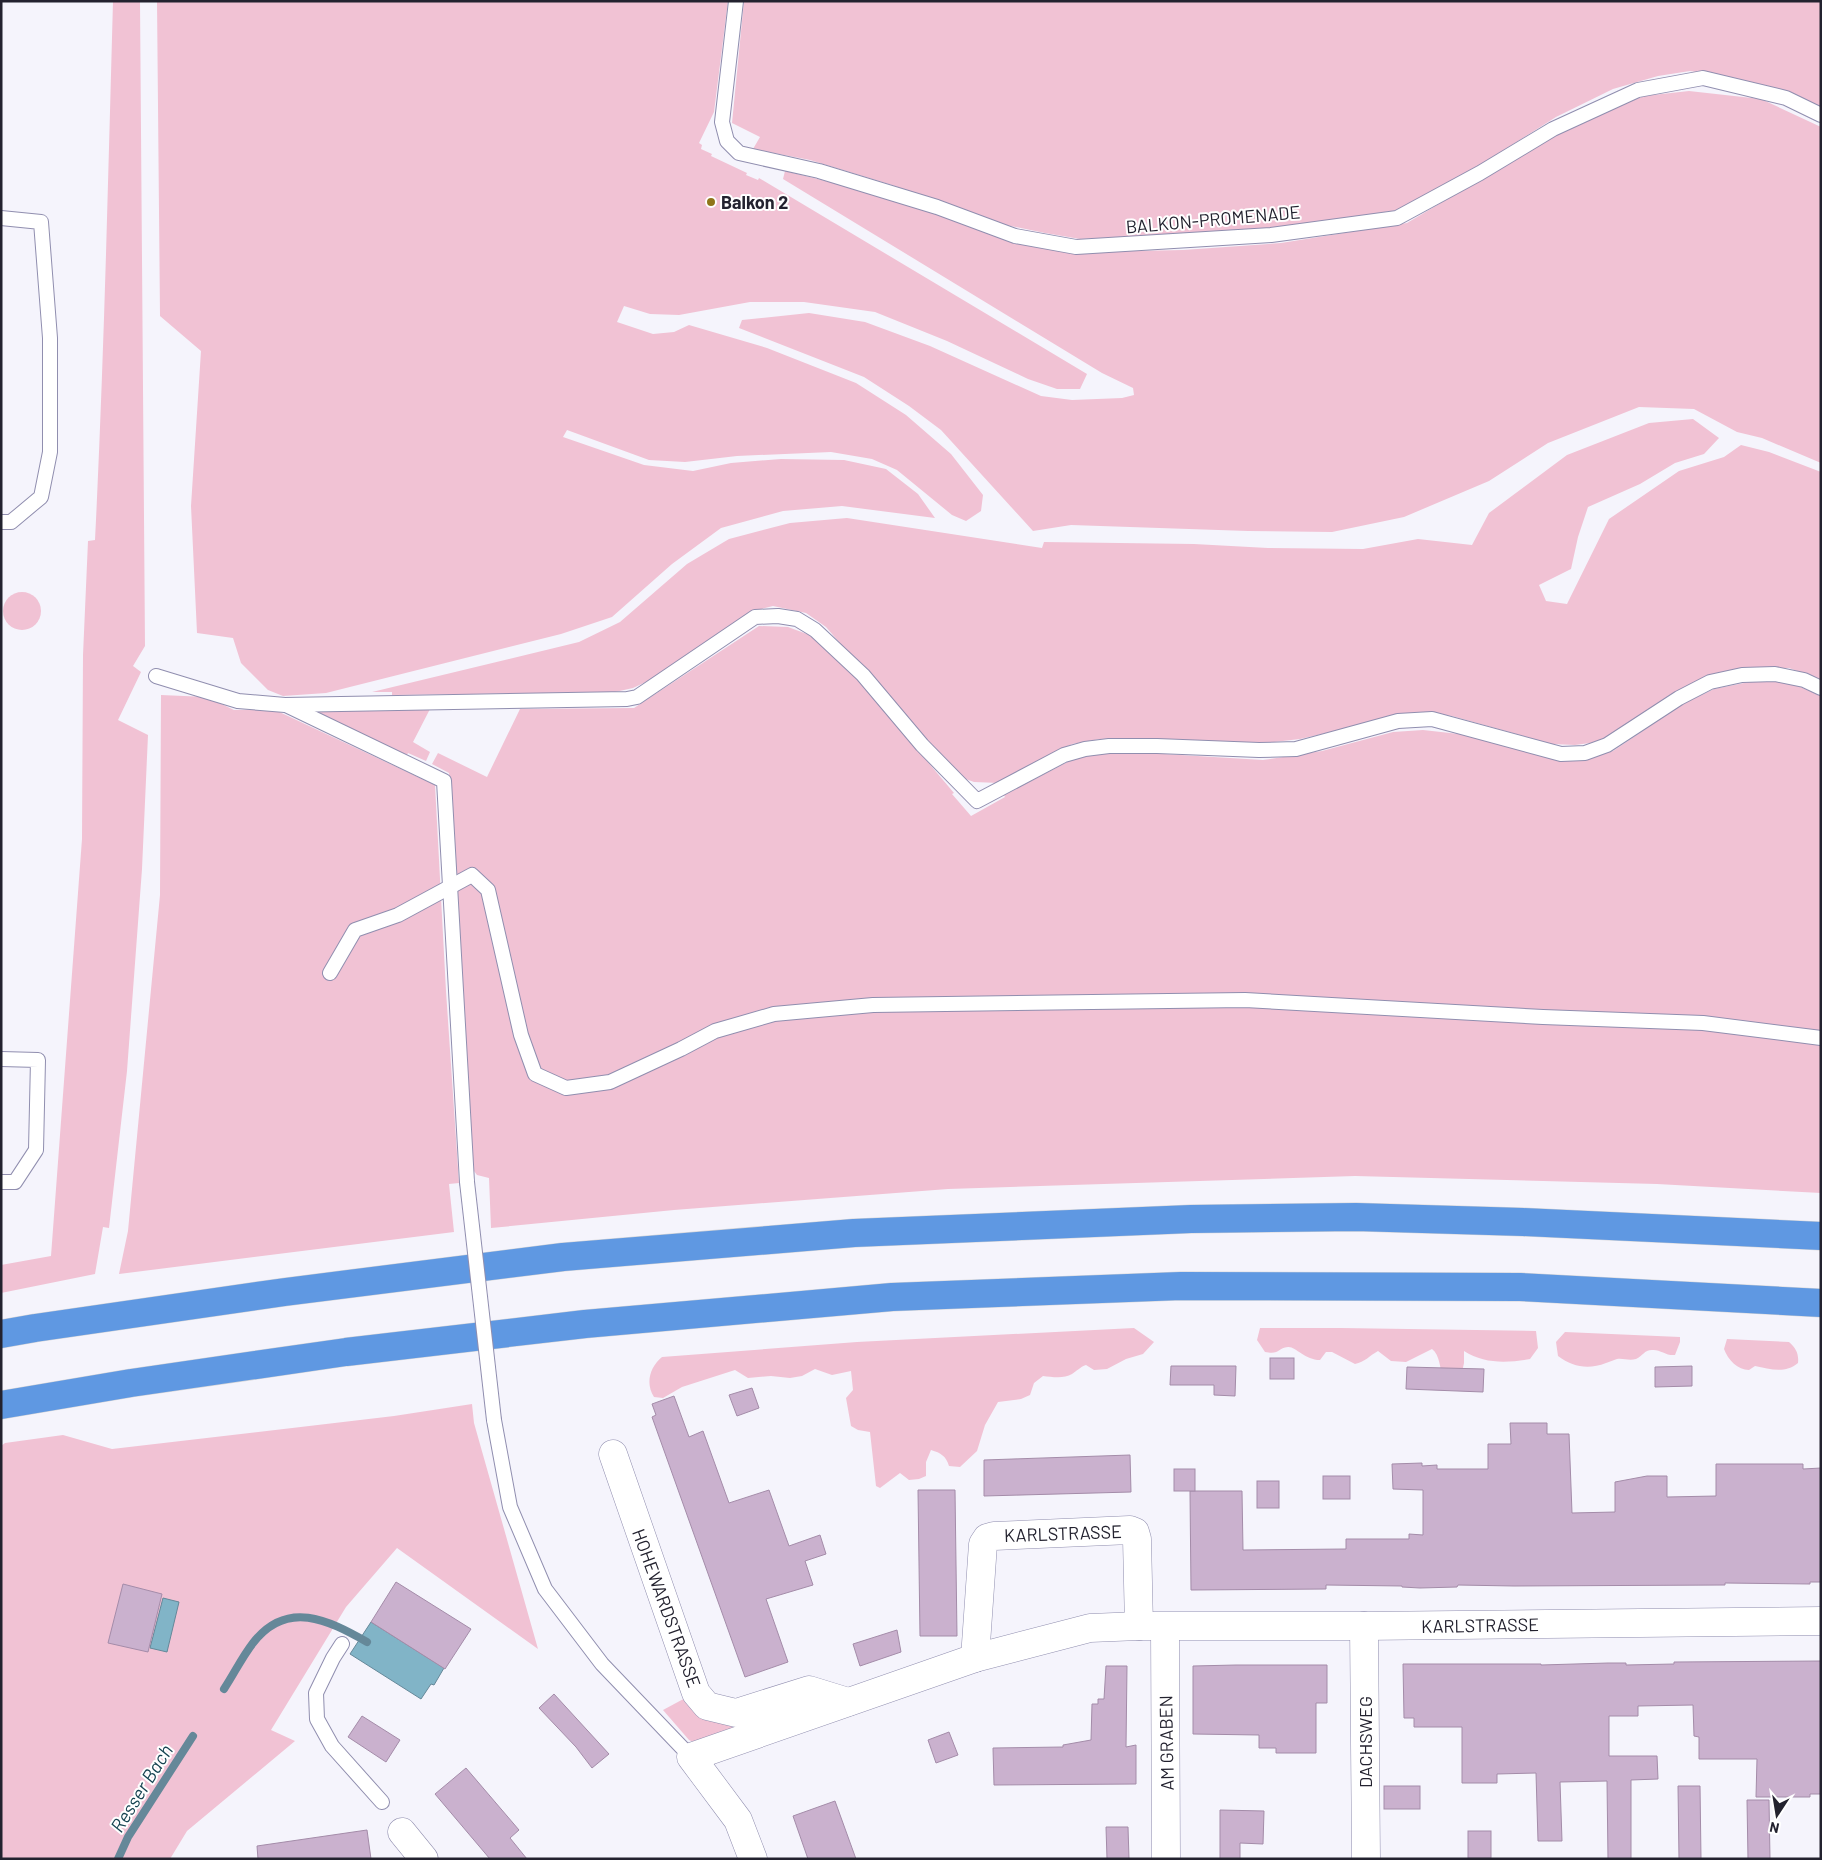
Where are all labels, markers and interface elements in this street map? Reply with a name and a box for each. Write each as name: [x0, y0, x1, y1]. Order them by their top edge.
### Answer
place label: Balkon 2: [721, 191, 788, 213]
marker: Balkon 2: [705, 196, 717, 208]
street label: BALKON-PROMENADE: [1125, 200, 1301, 238]
street label: KARLSTRASSE: [1004, 1520, 1122, 1546]
street label: HOHEWARDSTRASSE: [628, 1526, 706, 1690]
street label: KARLSTRASSE: [1421, 1613, 1539, 1637]
street label: AM GRABEN: [1154, 1695, 1178, 1791]
street label: DACHSWEG: [1354, 1696, 1376, 1788]
water label: Resser Bach: [105, 1740, 177, 1836]
north arrow: [1752, 1790, 1802, 1840]
text: N: [1768, 1819, 1781, 1837]

